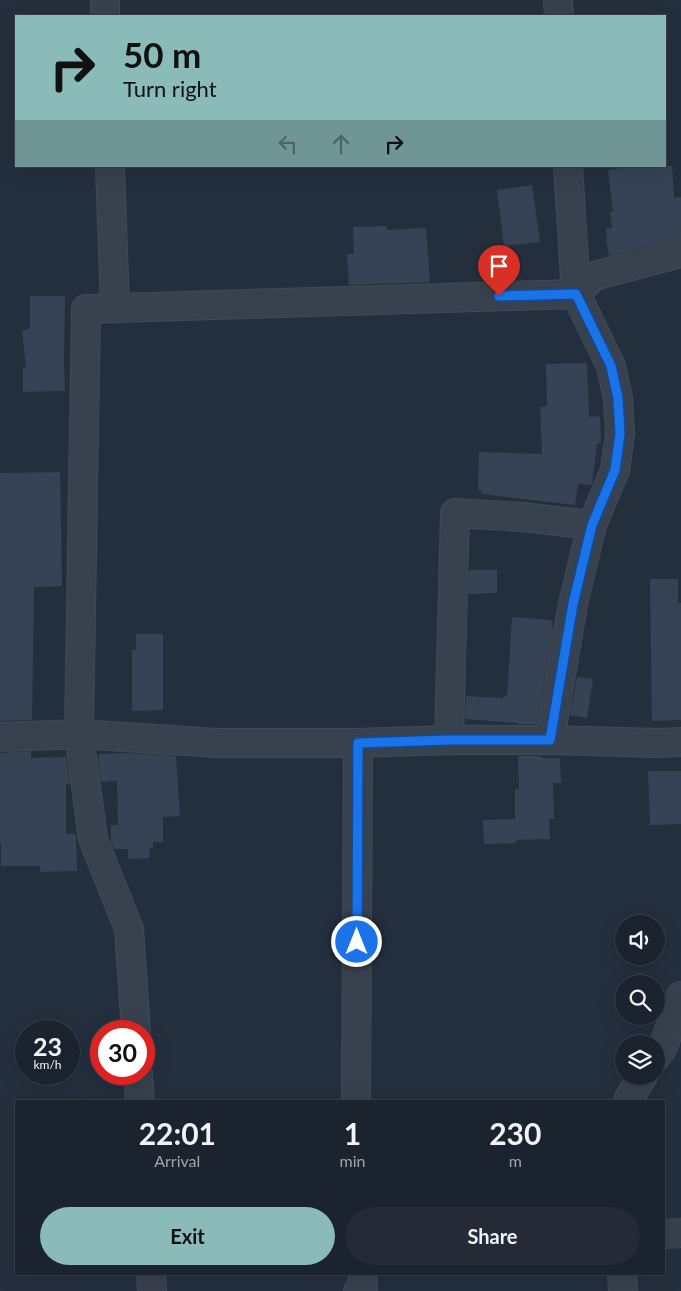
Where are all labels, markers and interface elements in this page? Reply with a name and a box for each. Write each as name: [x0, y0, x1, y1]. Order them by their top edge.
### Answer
text: 50 m: [123, 33, 201, 75]
icon: right: [40, 35, 105, 100]
text: Turn right: [123, 75, 217, 102]
icon: left: [274, 130, 302, 158]
icon: ahead: [327, 130, 355, 158]
icon: right: [380, 130, 408, 158]
pin: [478, 245, 520, 296]
icon: arrive: [485, 252, 513, 280]
position arrow: [330, 915, 382, 967]
map controls: [615, 915, 665, 1085]
button: sound: [615, 915, 665, 965]
button: search: [615, 975, 665, 1025]
speed limit sign: 30: [90, 1020, 155, 1085]
text: 23: [33, 1031, 62, 1061]
button: layers: [615, 1035, 665, 1085]
text: km/h: [33, 1057, 62, 1072]
text: 22:01: [139, 1115, 216, 1151]
text: 1: [344, 1115, 361, 1151]
text: 230: [489, 1115, 541, 1151]
text: Arrival: [154, 1151, 200, 1170]
text: min: [340, 1151, 366, 1170]
text: m: [509, 1151, 522, 1170]
button: Exit: [40, 1207, 335, 1265]
button: Share: [345, 1207, 640, 1265]

